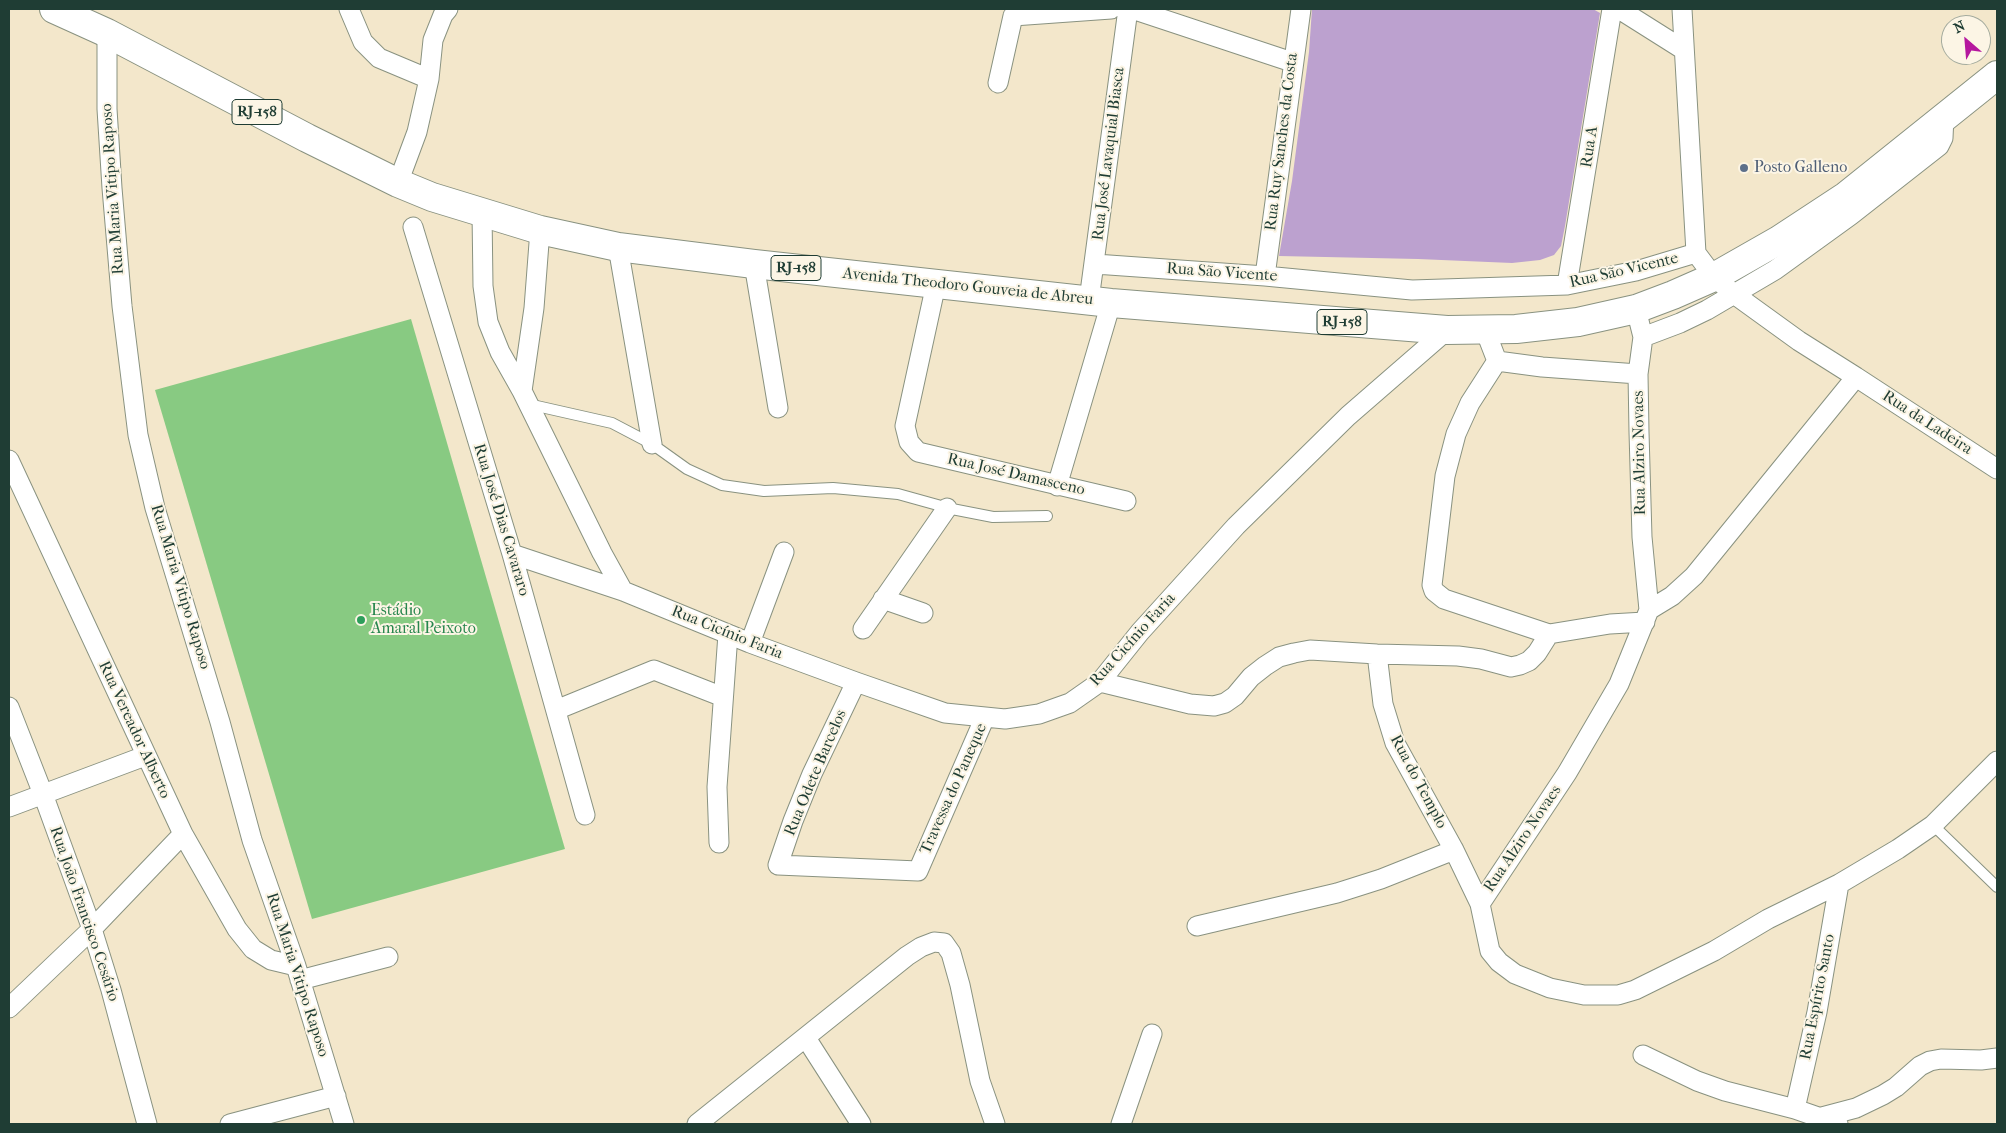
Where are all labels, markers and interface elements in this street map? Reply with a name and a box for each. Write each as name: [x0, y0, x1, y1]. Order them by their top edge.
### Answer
north arrow: [1941, 15, 1991, 65]
text: N: [1951, 17, 1968, 37]
street label: Rua Ruy Sanches da Costa: [1262, 52, 1302, 232]
street label: Rua José Lavaquial Biasca: [1089, 66, 1129, 242]
road number: RJ-158: [232, 100, 282, 124]
street label: Rua Maria Vitipo Raposo: [97, 103, 129, 275]
street label: Rua A: [1577, 125, 1603, 169]
place label: Posto Galleno: [1754, 158, 1847, 178]
marker: Posto Galleno: [1738, 162, 1750, 174]
street label: Rua São Vicente: [1568, 249, 1680, 293]
road number: RJ-158: [771, 256, 821, 280]
street label: Rua São Vicente: [1166, 260, 1278, 286]
street label: Avenida Theodoro Gouveia de Abreu: [842, 264, 1094, 310]
road number: RJ-158: [1317, 310, 1367, 334]
street label: Rua da Ladeira: [1878, 387, 1976, 459]
street label: Rua Alziro Novaes: [1629, 390, 1651, 516]
street label: Rua José Dias Cavararo: [469, 442, 533, 598]
street label: Rua José Damasceno: [945, 450, 1087, 500]
street label: Rua Maria Vitipo Raposo: [146, 502, 214, 672]
street label: Rua Cicínio Faria: [1086, 590, 1180, 690]
place label: Estádio Amaral Peixoto: [371, 601, 476, 639]
street label: Rua Cicínio Faria: [668, 602, 786, 664]
marker: Estádio Amaral Peixoto: [355, 614, 367, 626]
street label: Rua Vereador Alberto: [94, 658, 174, 802]
street label: Rua Odete Barcelos: [781, 707, 851, 839]
street label: Travessa do Paneque: [916, 721, 992, 857]
street label: Rua do Templo: [1385, 732, 1451, 832]
street label: Rua Alziro Novaes: [1480, 782, 1566, 896]
street label: Rua João Francisco Cesário: [45, 824, 123, 1004]
street label: Rua Maria Vitipo Raposo: [261, 891, 333, 1059]
street label: Rua Espírito Santo: [1796, 933, 1840, 1061]

